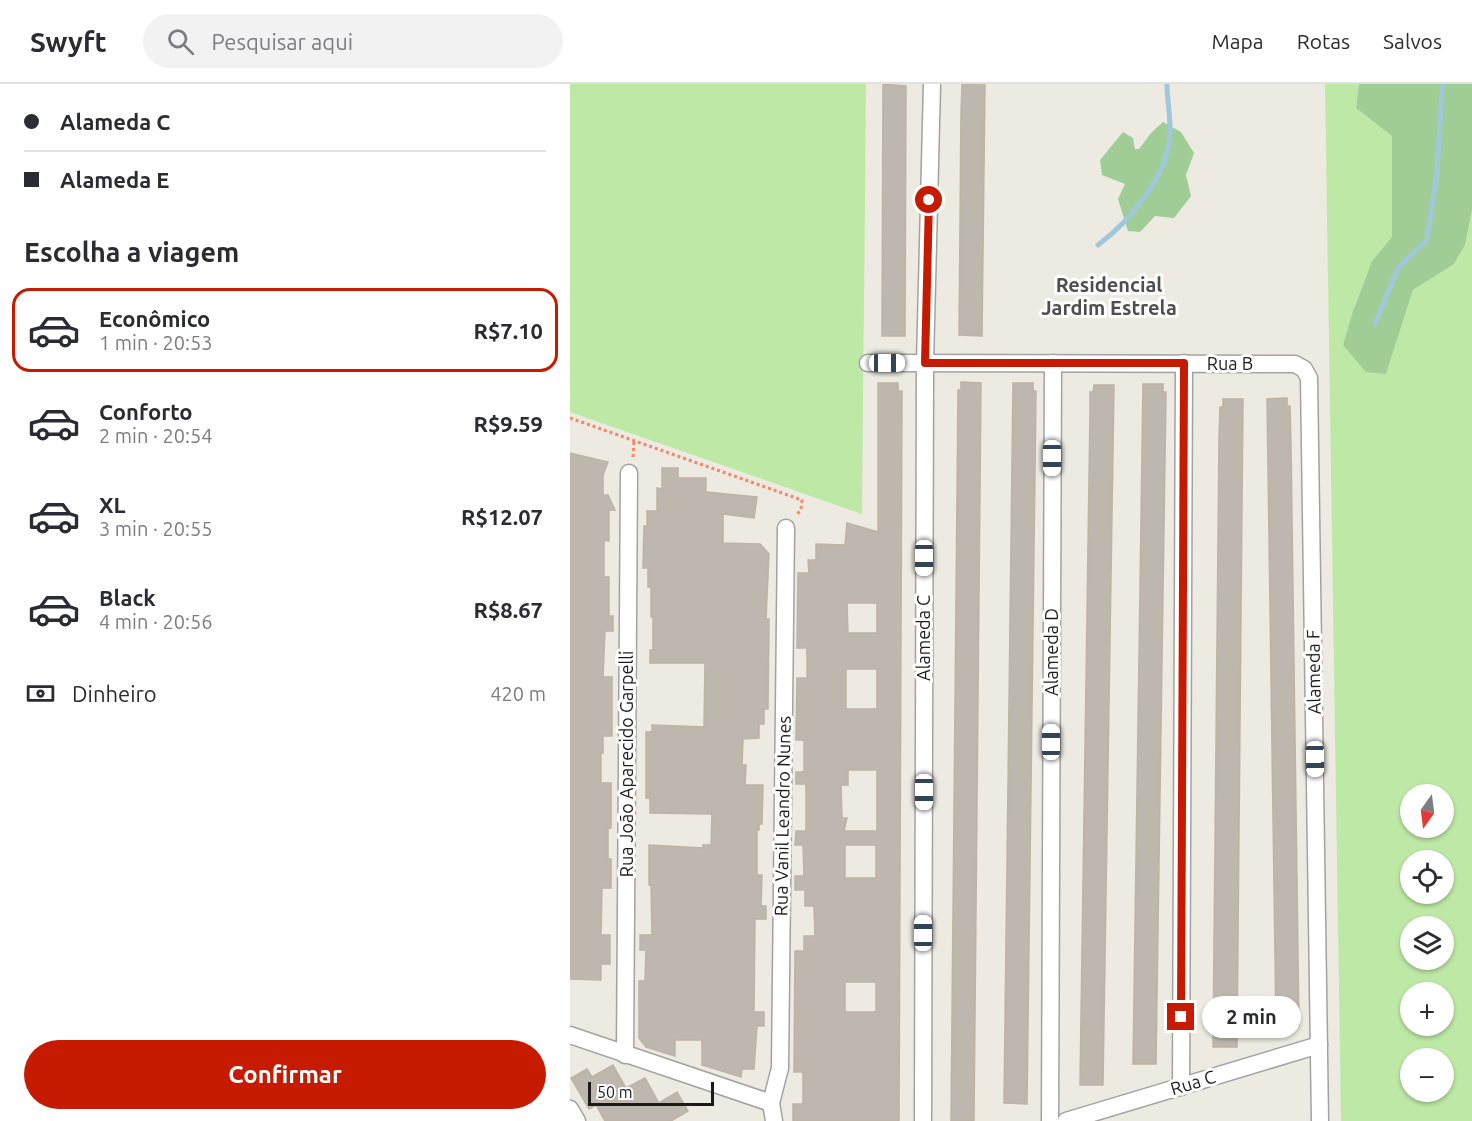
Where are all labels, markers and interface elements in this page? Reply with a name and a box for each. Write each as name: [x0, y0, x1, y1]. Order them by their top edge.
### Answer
search box: [143, 14, 563, 68]
icon: search: [164, 25, 197, 58]
text: Swyft: [30, 26, 107, 57]
text: Pesquisar aqui: [212, 29, 353, 54]
text: Mapa: [1212, 29, 1264, 53]
text: Rotas: [1297, 29, 1350, 53]
text: Salvos: [1383, 29, 1442, 53]
text: Alameda C: [60, 109, 170, 134]
text: Alameda E: [60, 167, 169, 192]
route start: [915, 186, 942, 213]
text: Escolha a viagem: [24, 237, 239, 267]
district label: Residencial Jardim Estrela: [1041, 273, 1177, 319]
icon: car: [27, 303, 81, 357]
text: Econômico: [99, 306, 210, 331]
text: R$7.10: [474, 318, 543, 343]
text: 1 min · 20:53: [99, 331, 213, 354]
street label: Rua B: [1207, 353, 1253, 373]
car: [869, 354, 905, 372]
icon: car: [27, 396, 81, 450]
text: Conforto: [99, 399, 193, 424]
text: R$9.59: [474, 411, 543, 436]
text: 2 min · 20:54: [99, 424, 213, 447]
car: [1043, 440, 1061, 476]
icon: car: [27, 489, 81, 543]
text: XL: [99, 492, 126, 517]
text: R$12.07: [461, 504, 543, 529]
text: 3 min · 20:55: [99, 517, 213, 540]
car: [915, 540, 933, 576]
icon: car: [27, 582, 81, 636]
text: Black: [99, 585, 156, 610]
street label: Alameda C: [913, 595, 933, 681]
text: R$8.67: [474, 597, 543, 622]
street label: Alameda D: [1041, 608, 1061, 696]
text: 4 min · 20:56: [99, 610, 213, 633]
street label: Alameda F: [1302, 630, 1324, 714]
street label: Rua João Aparecido Garpelli: [616, 651, 636, 877]
icon: cash: [24, 677, 57, 710]
text: Dinheiro: [72, 681, 157, 706]
text: 420 m: [490, 682, 546, 705]
street label: Rua Vanil Leandro Nunes: [770, 715, 794, 916]
car: [1042, 724, 1060, 760]
car: [1306, 741, 1324, 777]
car: [915, 774, 933, 810]
north arrow: [1400, 784, 1454, 838]
map controls: [1400, 784, 1454, 1102]
button: locate: [1400, 850, 1454, 904]
car: [914, 915, 932, 951]
button: layers: [1400, 916, 1454, 970]
button: +: [1400, 982, 1454, 1036]
callout: 2 min: [1202, 996, 1301, 1038]
route end: [1167, 1003, 1194, 1030]
text: 2 min: [1226, 1005, 1277, 1028]
button: Confirmar: [24, 1040, 546, 1109]
button: −: [1400, 1048, 1454, 1102]
street label: Rua C: [1168, 1066, 1218, 1098]
scale bar: [588, 1079, 714, 1106]
text: 50 m: [597, 1083, 633, 1101]

